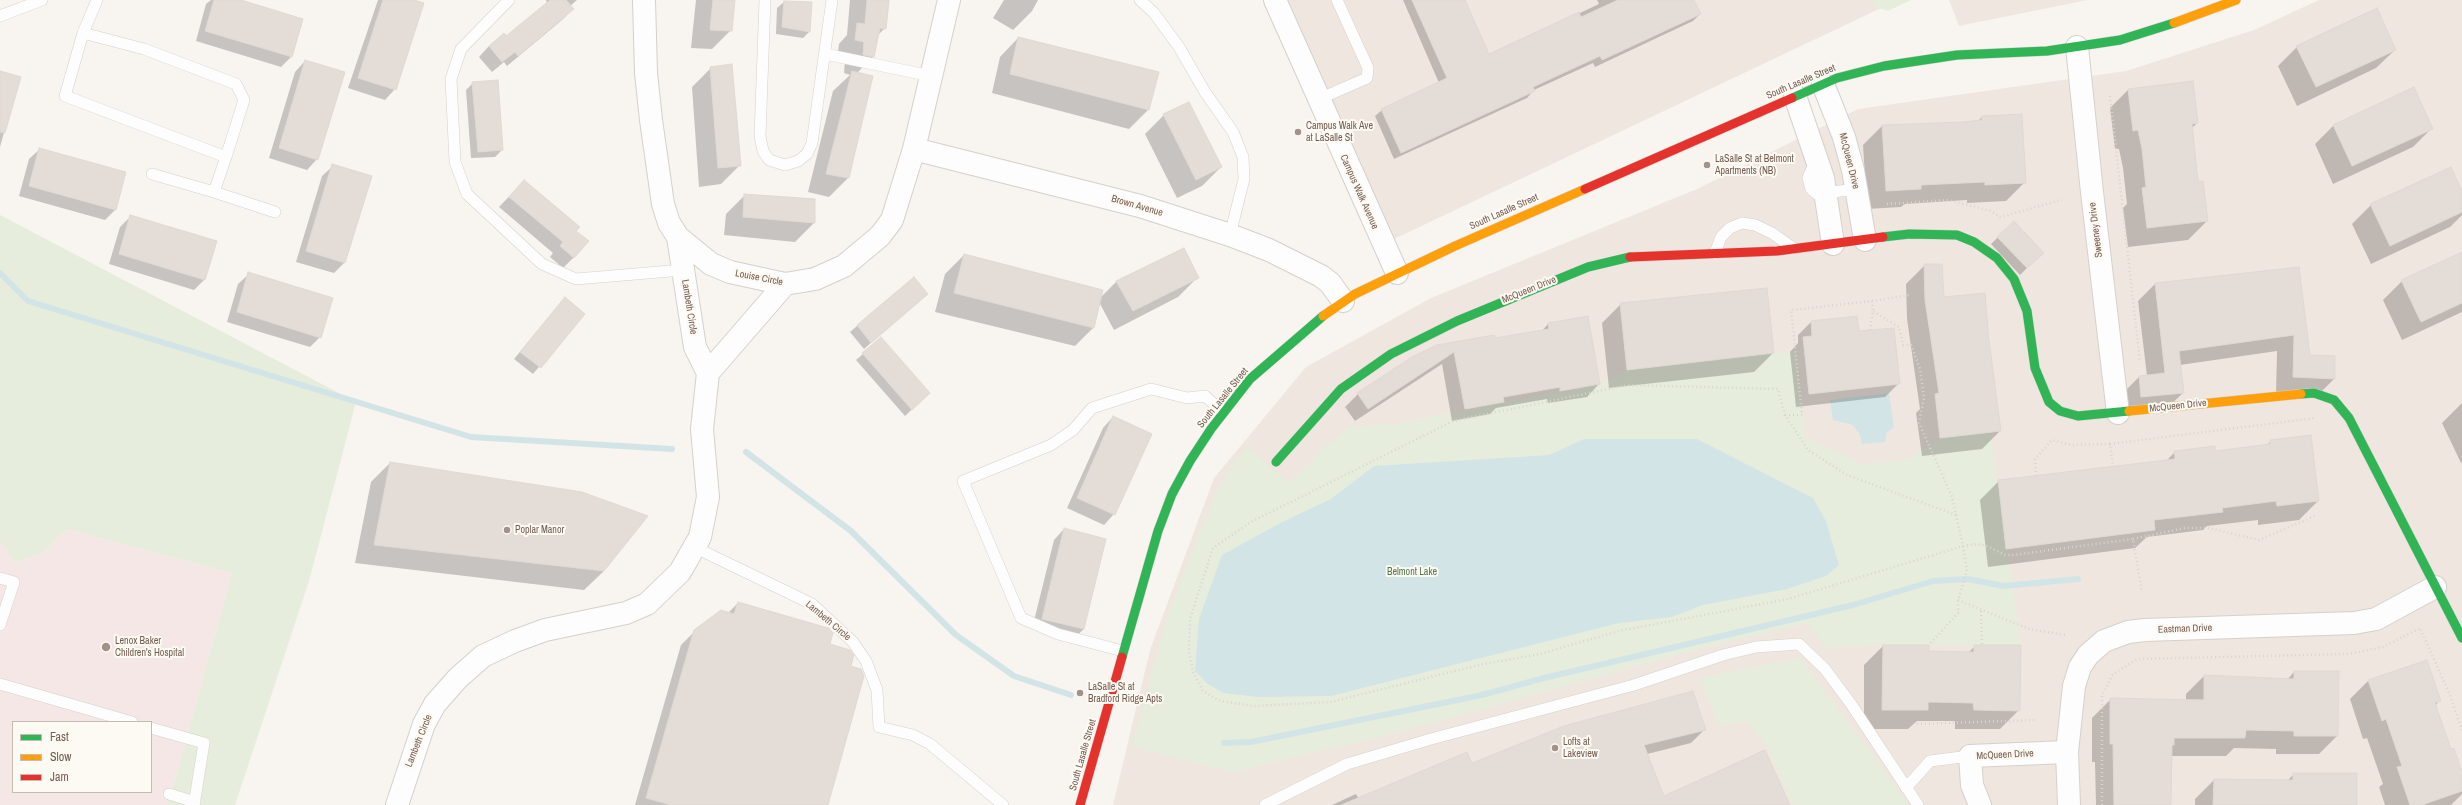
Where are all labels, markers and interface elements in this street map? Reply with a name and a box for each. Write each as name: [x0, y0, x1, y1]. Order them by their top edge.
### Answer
street label: South Lasalle Street: [1765, 62, 1837, 102]
place label: Campus Walk Ave at LaSalle St: [1306, 120, 1373, 144]
marker: Campus Walk Ave at LaSalle St: [1293, 127, 1303, 137]
street label: McQueen Drive: [1836, 132, 1862, 190]
street label: Campus Walk Avenue: [1337, 153, 1381, 231]
place label: LaSalle St at Belmont Apartments (NB): [1715, 153, 1794, 176]
marker: LaSalle St at Belmont Apartments (NB): [1702, 160, 1712, 170]
street label: South Lasalle Street: [1468, 191, 1540, 233]
street label: Brown Avenue: [1110, 193, 1164, 219]
street label: Sweeney Drive: [2087, 202, 2105, 258]
street label: Louise Circle: [734, 268, 784, 288]
street label: McQueen Drive: [1500, 274, 1558, 306]
street label: Lambeth Circle: [679, 279, 699, 335]
street label: South Lasalle Street: [1195, 366, 1251, 430]
street label: McQueen Drive: [2149, 397, 2207, 415]
place label: Poplar Manor: [515, 524, 564, 536]
marker: Poplar Manor: [502, 525, 512, 535]
park label: Belmont Lake: [1387, 566, 1437, 578]
street label: Lambeth Circle: [803, 599, 853, 643]
street label: Eastman Drive: [2158, 622, 2212, 636]
place label: Lenox Baker Children's Hospital: [115, 635, 184, 658]
marker: Lenox Baker Children's Hospital: [100, 641, 112, 653]
place label: LaSalle St at Bradford Ridge Apts: [1088, 681, 1162, 704]
marker: LaSalle St at Bradford Ridge Apts: [1075, 688, 1085, 698]
street label: Lambeth Circle: [403, 713, 435, 769]
street label: South Lasalle Street: [1067, 718, 1099, 792]
legend: [12, 721, 152, 793]
text: Fast: [50, 729, 69, 745]
place label: Lofts at Lakeview: [1563, 736, 1598, 760]
marker: Lofts at Lakeview: [1550, 743, 1560, 753]
street label: McQueen Drive: [1976, 748, 2034, 762]
text: Slow: [50, 749, 71, 765]
text: Jam: [50, 769, 69, 785]

